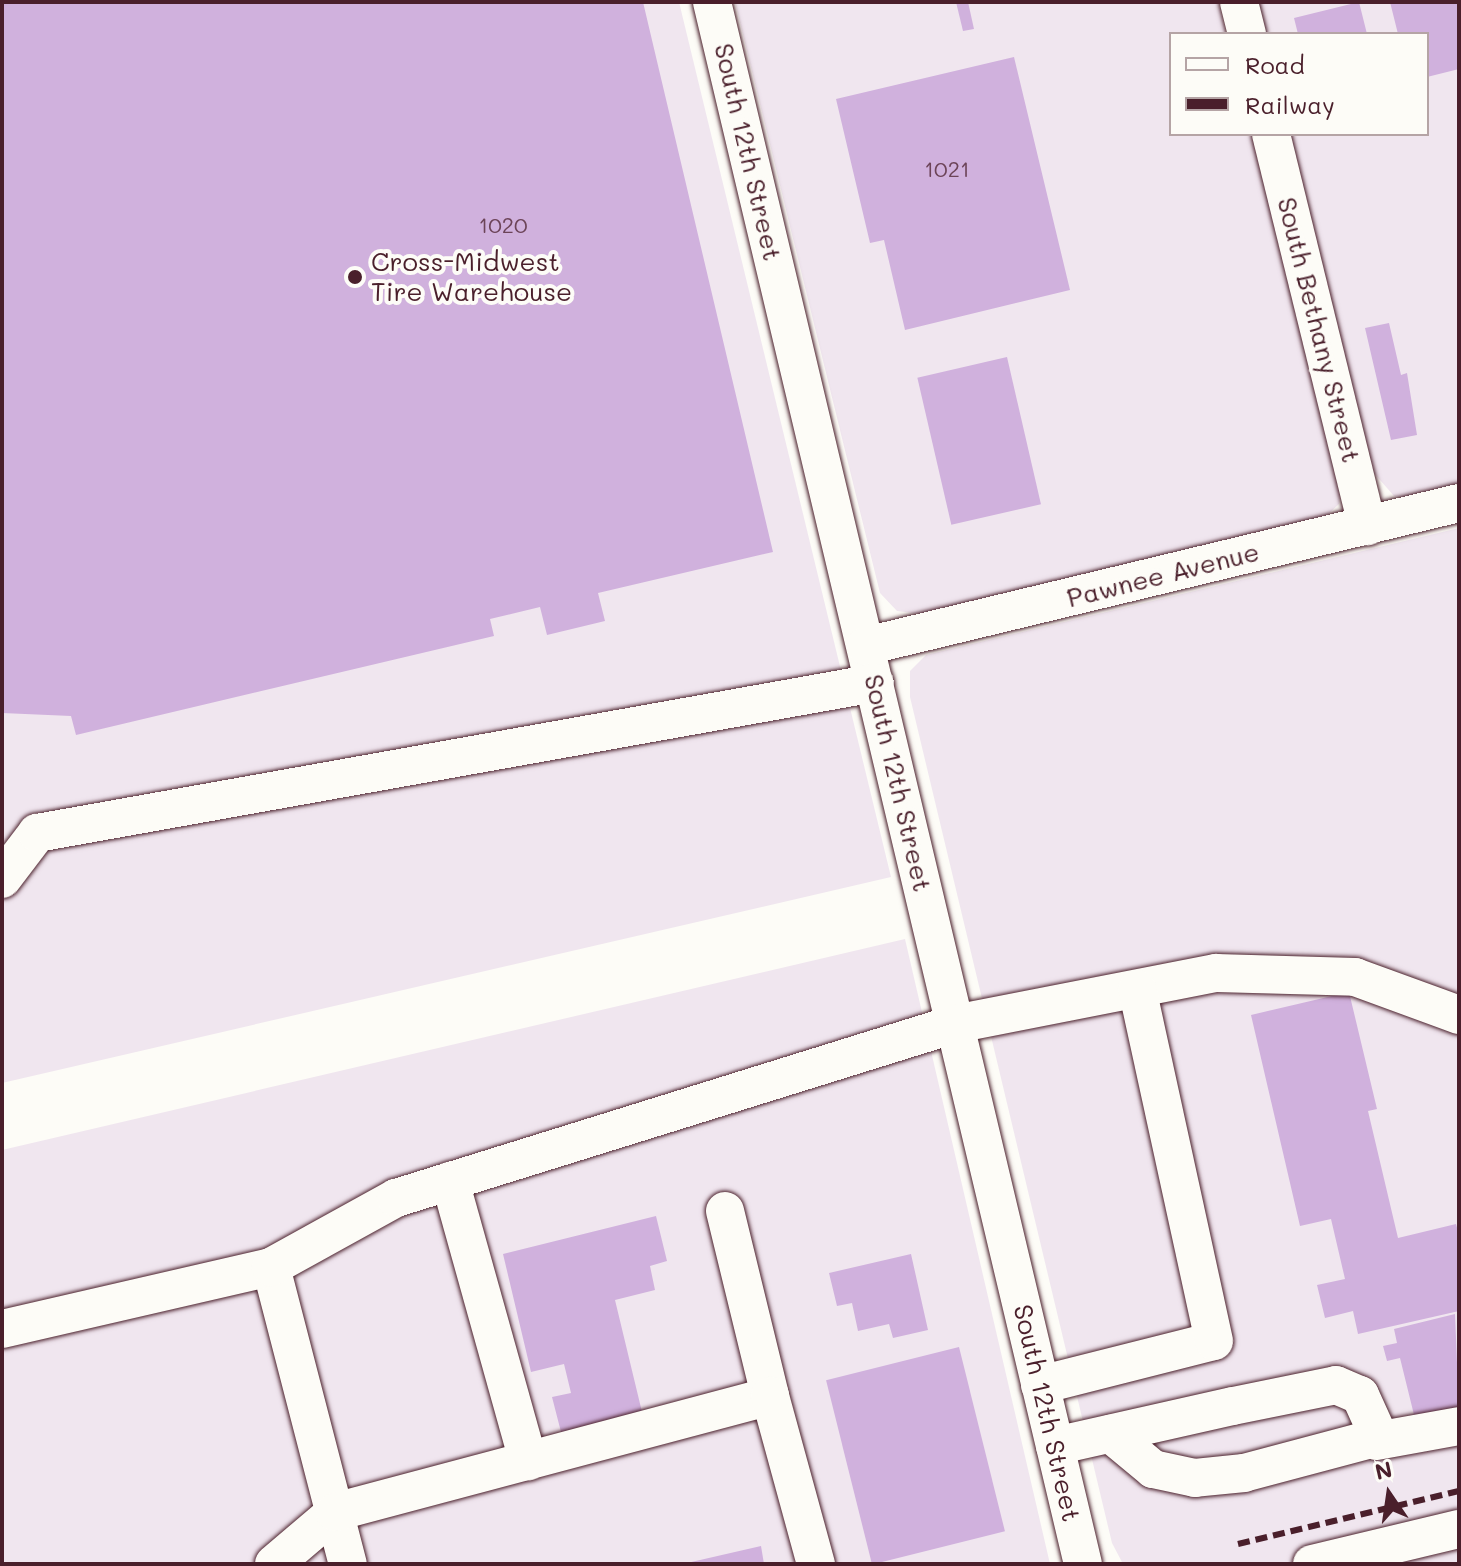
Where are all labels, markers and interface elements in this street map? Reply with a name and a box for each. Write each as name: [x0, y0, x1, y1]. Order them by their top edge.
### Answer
legend: [1169, 32, 1429, 136]
street label: South 12th Street: [708, 40, 788, 264]
text: Road: [1245, 49, 1305, 80]
text: Railway: [1245, 89, 1335, 120]
house number: 1021: [924, 156, 970, 182]
street label: South Bethany Street: [1271, 194, 1367, 466]
house number: 1020: [478, 212, 528, 238]
place label: Cross-Midwest Tire Warehouse: [371, 246, 572, 308]
marker: Cross-Midwest Tire Warehouse: [346, 268, 364, 286]
street label: Pawnee Avenue: [1064, 536, 1262, 614]
street label: South 12th Street: [858, 671, 938, 895]
street label: South 12th Street: [1007, 1301, 1087, 1525]
north arrow: [1349, 1454, 1429, 1534]
text: N: [1372, 1454, 1395, 1486]

